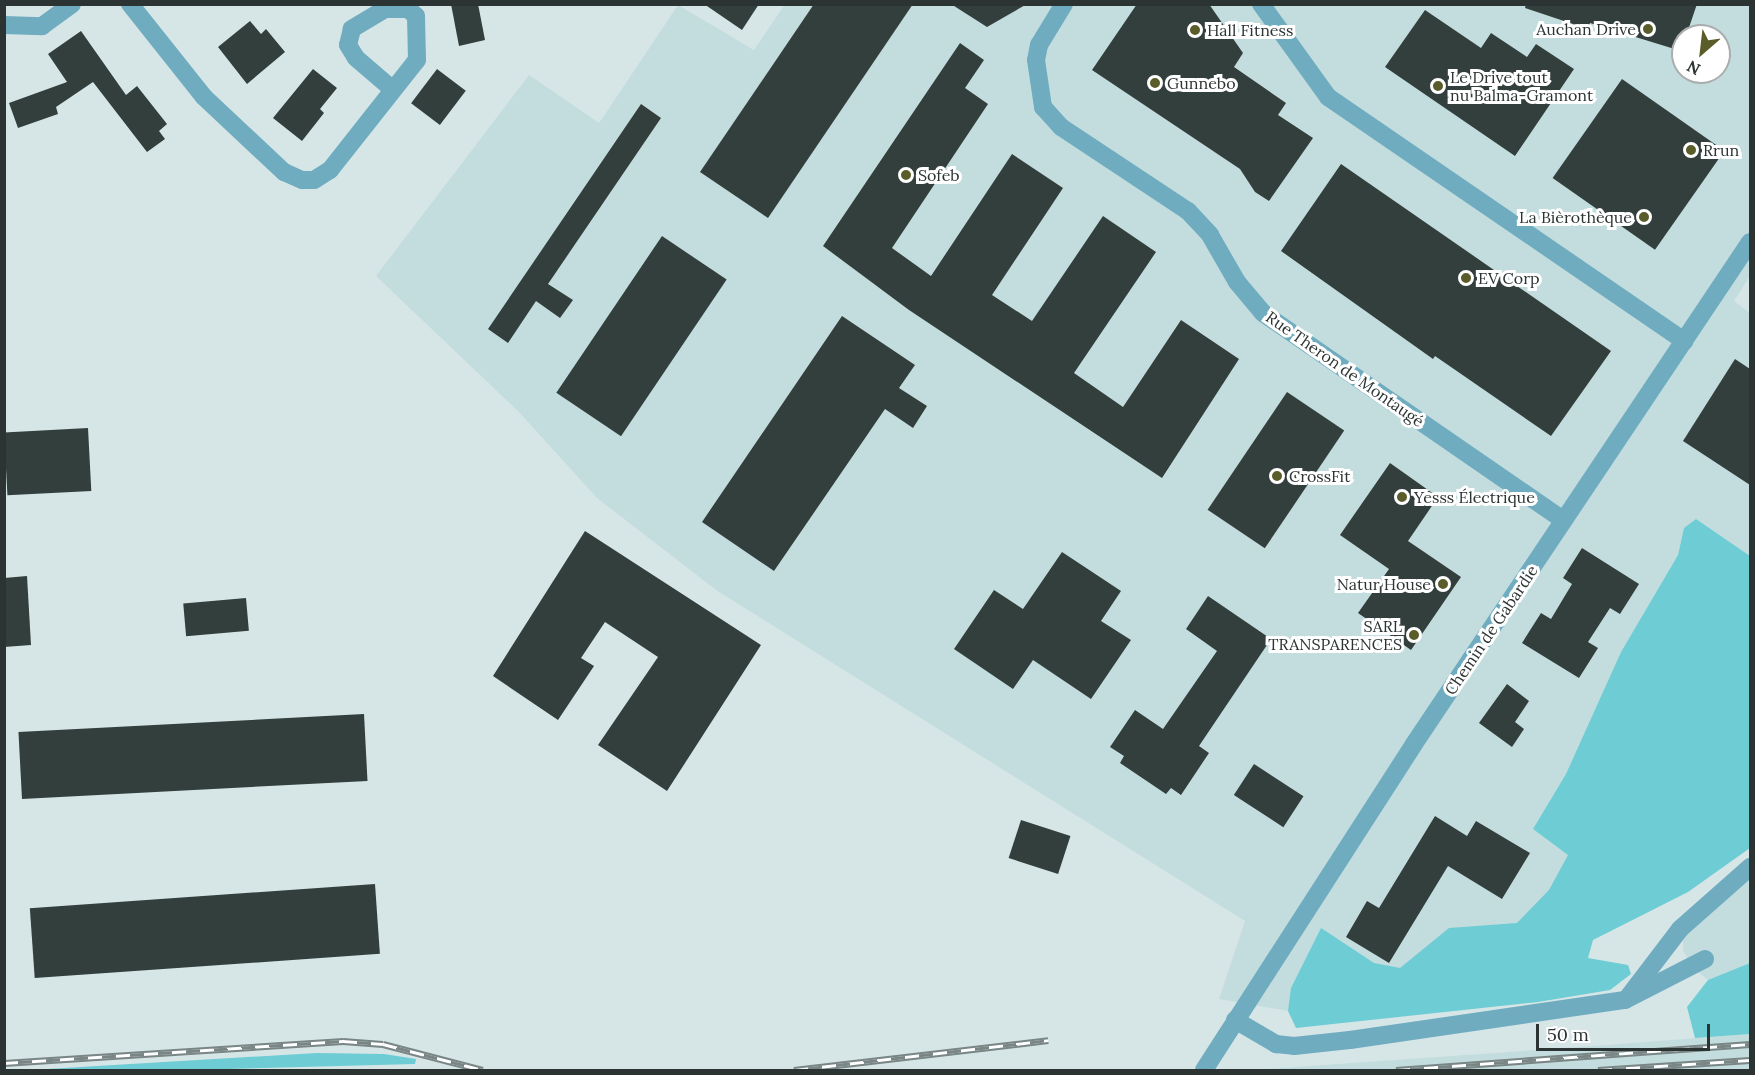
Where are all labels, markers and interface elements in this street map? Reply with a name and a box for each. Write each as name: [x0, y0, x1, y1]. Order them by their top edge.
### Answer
place label: Auchan Drive: [1536, 19, 1636, 39]
place label: Hall Fitness: [1207, 20, 1293, 40]
marker: Auchan Drive: [1641, 22, 1655, 36]
marker: Hall Fitness: [1188, 23, 1202, 37]
north arrow: [1671, 24, 1731, 84]
text: N: [1683, 56, 1704, 80]
place label: Le Drive tout nu Balma-Gramont: [1450, 67, 1593, 105]
place label: Gunnebo: [1167, 73, 1235, 93]
marker: Gunnebo: [1148, 76, 1162, 90]
marker: Le Drive tout nu Balma-Gramont: [1431, 79, 1445, 93]
place label: Rrun: [1703, 140, 1739, 160]
marker: Rrun: [1684, 143, 1698, 157]
place label: Sofeb: [918, 165, 960, 185]
marker: Sofeb: [899, 168, 913, 182]
place label: La Bièrothèque: [1519, 207, 1632, 227]
marker: La Bièrothèque: [1637, 210, 1651, 224]
place label: EV Corp: [1478, 268, 1540, 288]
marker: EV Corp: [1459, 271, 1473, 285]
street label: Rue Theron de Montaugé: [1262, 307, 1428, 431]
place label: CrossFit: [1289, 466, 1351, 486]
marker: CrossFit: [1270, 469, 1284, 483]
place label: Yesss Électrique: [1414, 487, 1535, 507]
marker: Yesss Électrique: [1395, 490, 1409, 504]
street label: Chemin de Gabardie: [1440, 562, 1542, 698]
place label: Natur House: [1337, 574, 1431, 594]
marker: Natur House: [1436, 577, 1450, 591]
place label: SARL TRANSPARENCES: [1268, 616, 1402, 654]
marker: SARL TRANSPARENCES: [1407, 628, 1421, 642]
scale bar: [1539, 1012, 1713, 1050]
text: 50 m: [1547, 1023, 1589, 1046]

